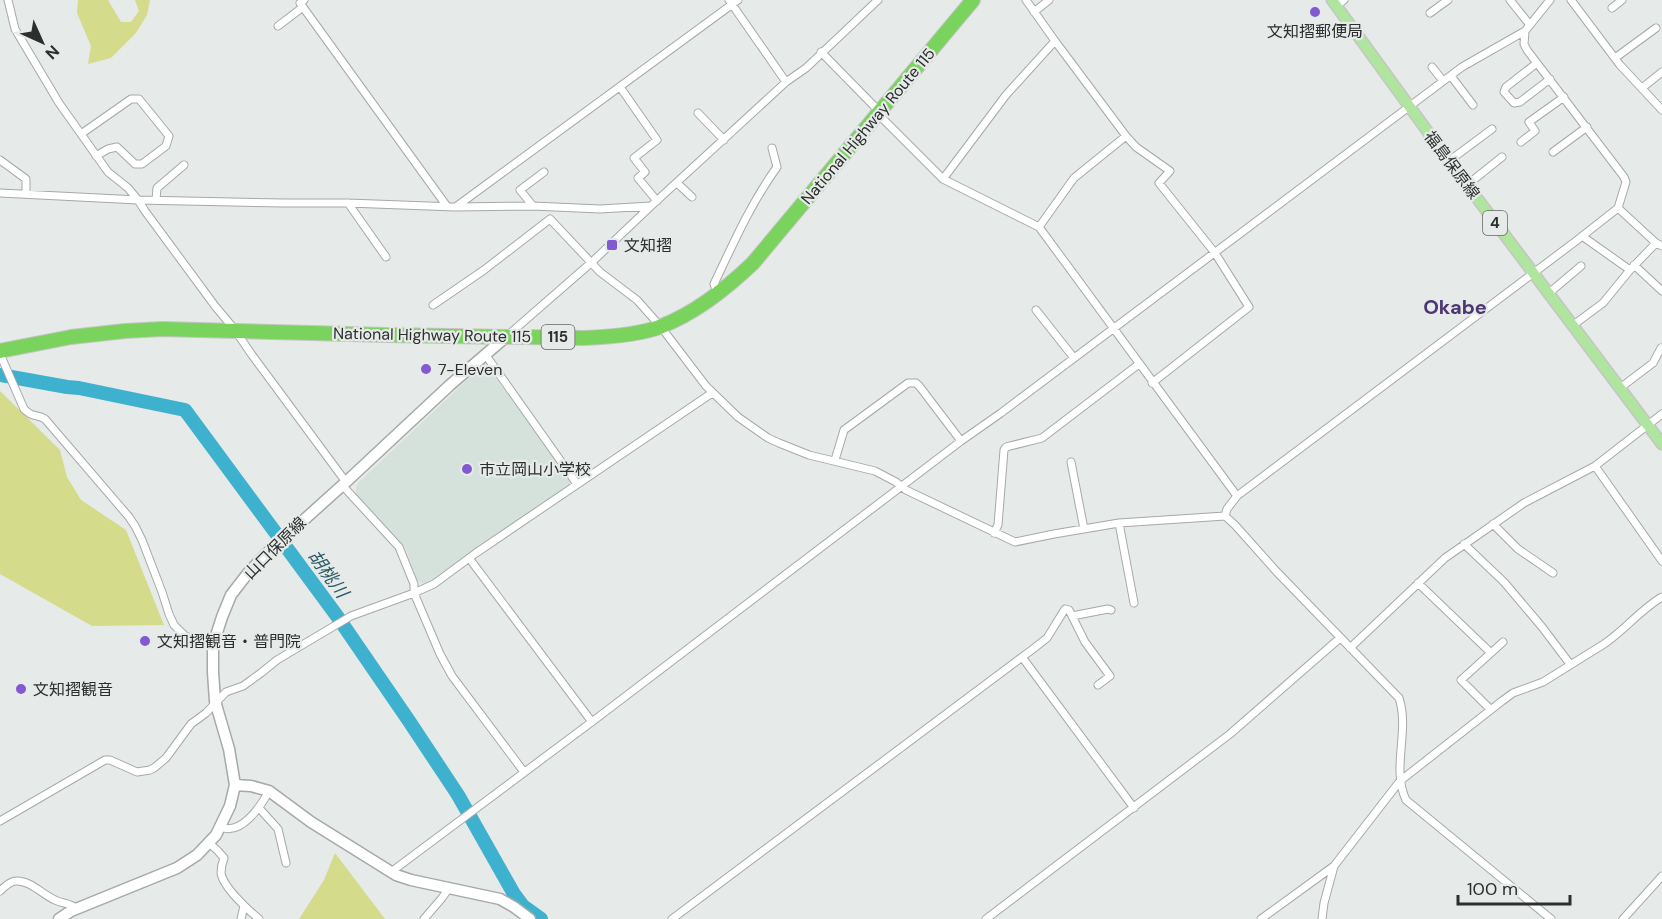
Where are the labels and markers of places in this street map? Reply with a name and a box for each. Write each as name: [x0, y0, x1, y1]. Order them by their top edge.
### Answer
marker: 文知摺郵便局: [1308, 5, 1322, 19]
place label: 文知摺郵便局: [1267, 21, 1363, 42]
place label: 文知摺: [624, 235, 672, 256]
marker: 文知摺: [605, 238, 619, 252]
place label: 7-Eleven: [438, 359, 502, 380]
marker: 7-Eleven: [419, 362, 433, 376]
place label: 市立岡山小学校: [479, 459, 591, 480]
marker: 市立岡山小学校: [460, 462, 474, 476]
place label: 文知摺観音・普門院: [157, 631, 301, 652]
marker: 文知摺観音・普門院: [138, 634, 152, 648]
place label: 文知摺観音: [33, 679, 113, 700]
marker: 文知摺観音: [14, 682, 28, 696]

